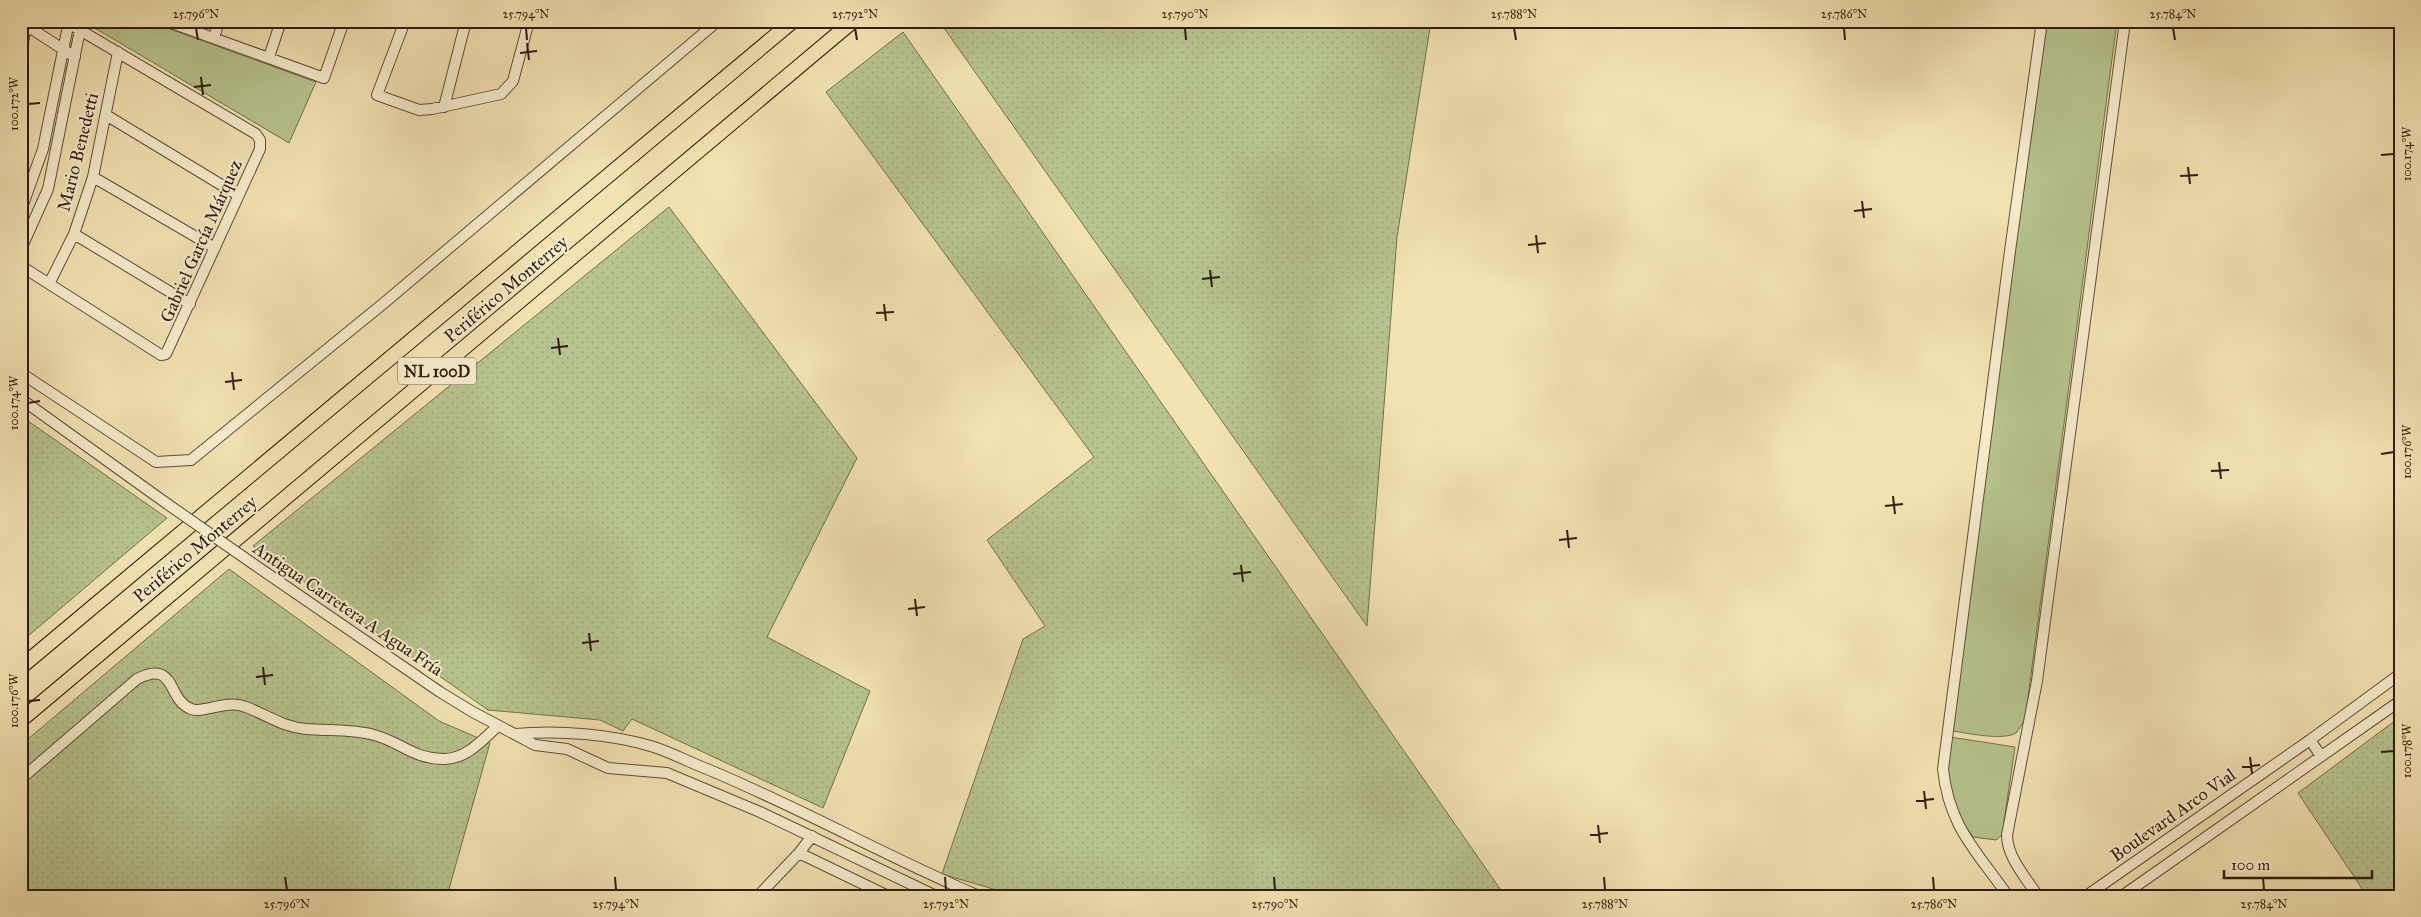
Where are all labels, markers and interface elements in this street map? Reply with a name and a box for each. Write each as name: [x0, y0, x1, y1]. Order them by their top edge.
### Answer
text: 25.796°N: [173, 7, 219, 21]
text: 25.794°N: [503, 7, 549, 21]
text: 25.792°N: [832, 7, 878, 21]
text: 25.790°N: [1161, 7, 1209, 21]
text: 25.788°N: [1491, 7, 1537, 21]
text: 25.786°N: [1821, 7, 1867, 21]
text: 25.784°N: [2150, 7, 2196, 21]
text: 100.172°W: [7, 76, 21, 131]
street label: Mario Benedetti: [53, 90, 103, 214]
text: 100.174°W: [2400, 126, 2414, 181]
street label: Gabriel García Márquez: [155, 156, 248, 326]
street label: Periférico Monterrey: [440, 230, 573, 347]
road number: NL 100D: [398, 358, 476, 384]
text: 100.174°W: [7, 375, 21, 430]
text: 100.176°W: [2400, 424, 2414, 479]
street label: Periférico Monterrey: [129, 490, 262, 607]
street label: Antigua Carretera A Agua Fría: [248, 537, 447, 682]
text: 100.176°W: [7, 673, 21, 728]
text: 100.178°W: [2400, 723, 2414, 778]
street label: Boulevard Arco Vial: [2106, 763, 2240, 866]
scale bar: [2224, 847, 2371, 879]
text: 100 m: [2231, 856, 2271, 874]
text: 25.796°N: [264, 897, 310, 911]
text: 25.794°N: [593, 897, 639, 911]
text: 25.792°N: [923, 897, 969, 911]
text: 25.790°N: [1251, 897, 1299, 911]
text: 25.788°N: [1582, 897, 1628, 911]
text: 25.786°N: [1911, 897, 1957, 911]
text: 25.784°N: [2241, 897, 2287, 911]

